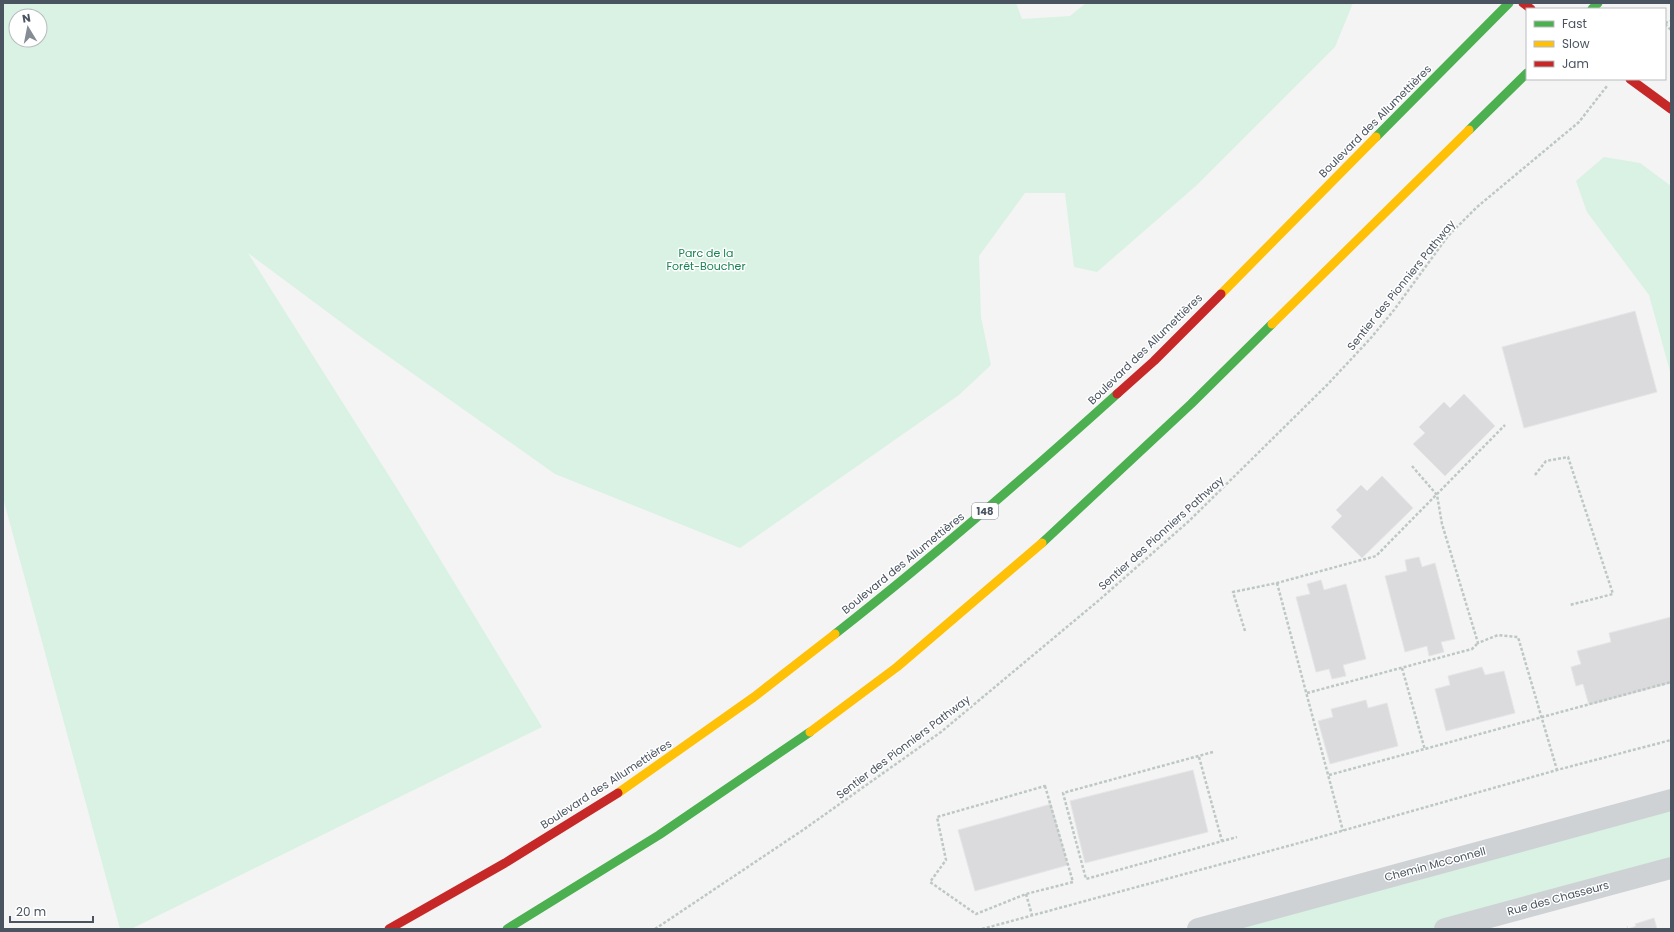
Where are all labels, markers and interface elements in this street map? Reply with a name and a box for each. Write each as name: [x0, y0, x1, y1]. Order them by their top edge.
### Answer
north arrow: [8, 8, 48, 48]
legend: [1526, 8, 1666, 80]
text: N: [21, 10, 32, 27]
text: Fast: [1562, 15, 1587, 32]
text: Slow: [1562, 35, 1590, 52]
text: Jam: [1562, 55, 1589, 72]
street label: Boulevard des Allumettières: [1315, 61, 1435, 181]
street label: Sentier des Pionniers Pathway: [1343, 216, 1459, 354]
park label: Parc de la Forêt-Boucher: [666, 245, 746, 274]
street label: Boulevard des Allumettières: [1084, 290, 1206, 408]
street label: Sentier des Pionniers Pathway: [1095, 472, 1228, 594]
road number: 148: [972, 503, 998, 519]
street label: Boulevard des Allumettières: [838, 508, 968, 618]
street label: Sentier des Pionniers Pathway: [833, 691, 974, 803]
street label: Boulevard des Allumettières: [537, 735, 675, 833]
street label: Chemin McConnell: [1383, 843, 1487, 885]
street label: Rue des Chasseurs: [1505, 877, 1611, 919]
scale bar: [10, 898, 93, 924]
text: 20 m: [16, 903, 46, 920]

